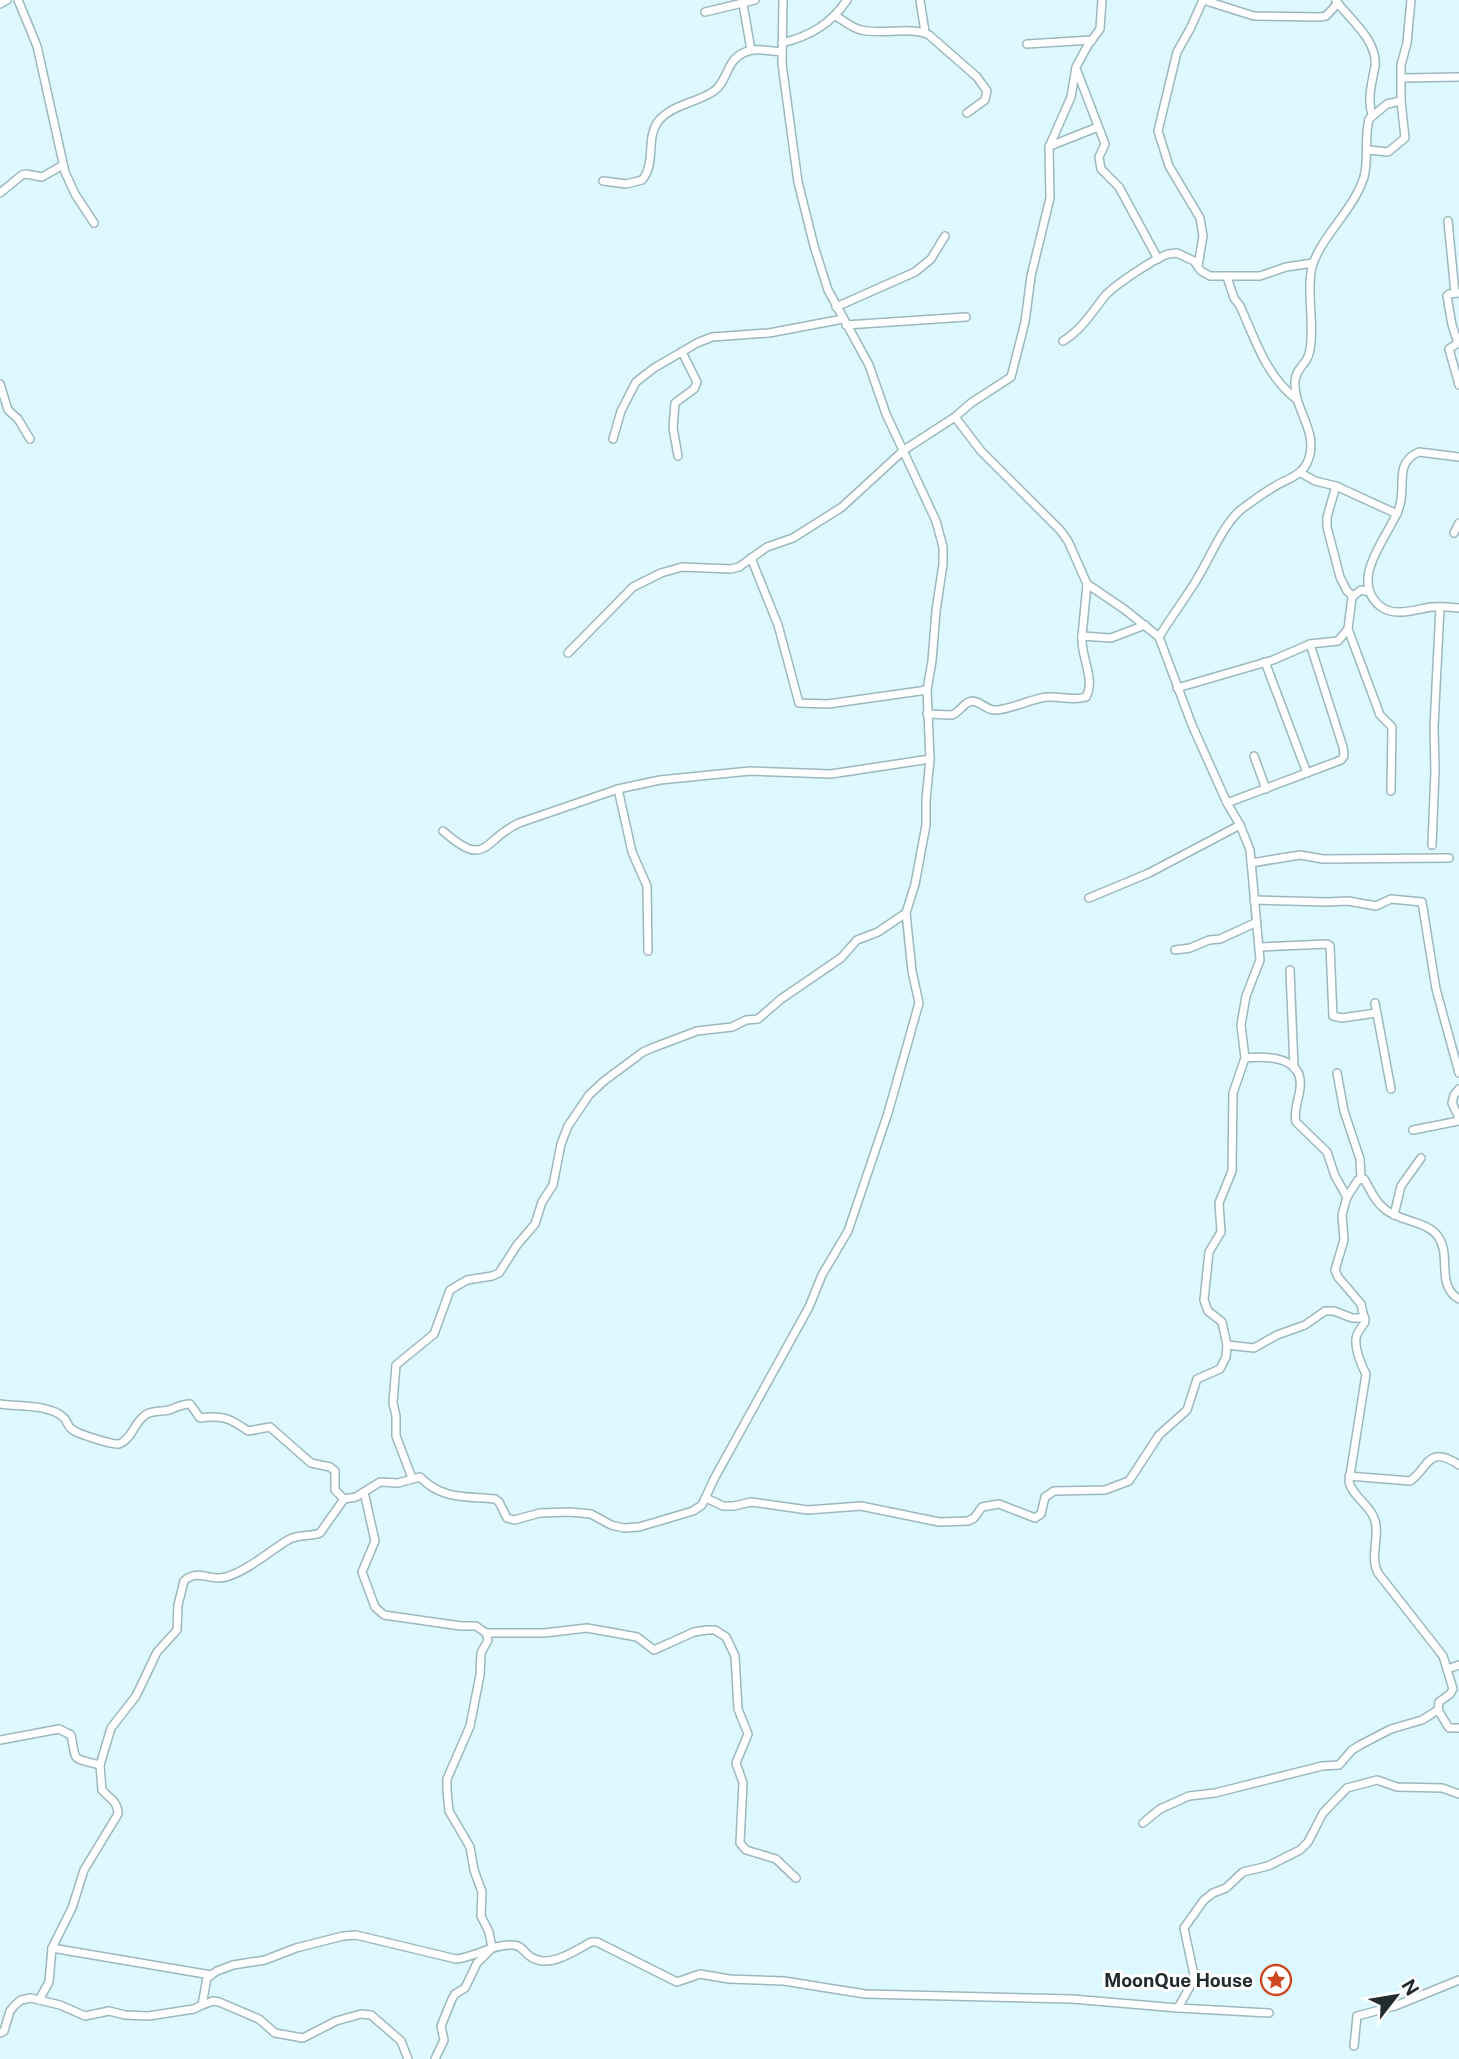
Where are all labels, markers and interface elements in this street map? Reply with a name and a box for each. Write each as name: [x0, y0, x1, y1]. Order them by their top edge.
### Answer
north arrow: [1361, 1961, 1431, 2031]
place icon: MoonQue House: [1259, 1963, 1293, 1997]
place label: MoonQue House: [1104, 1969, 1253, 1991]
text: N: [1397, 1975, 1424, 1999]

